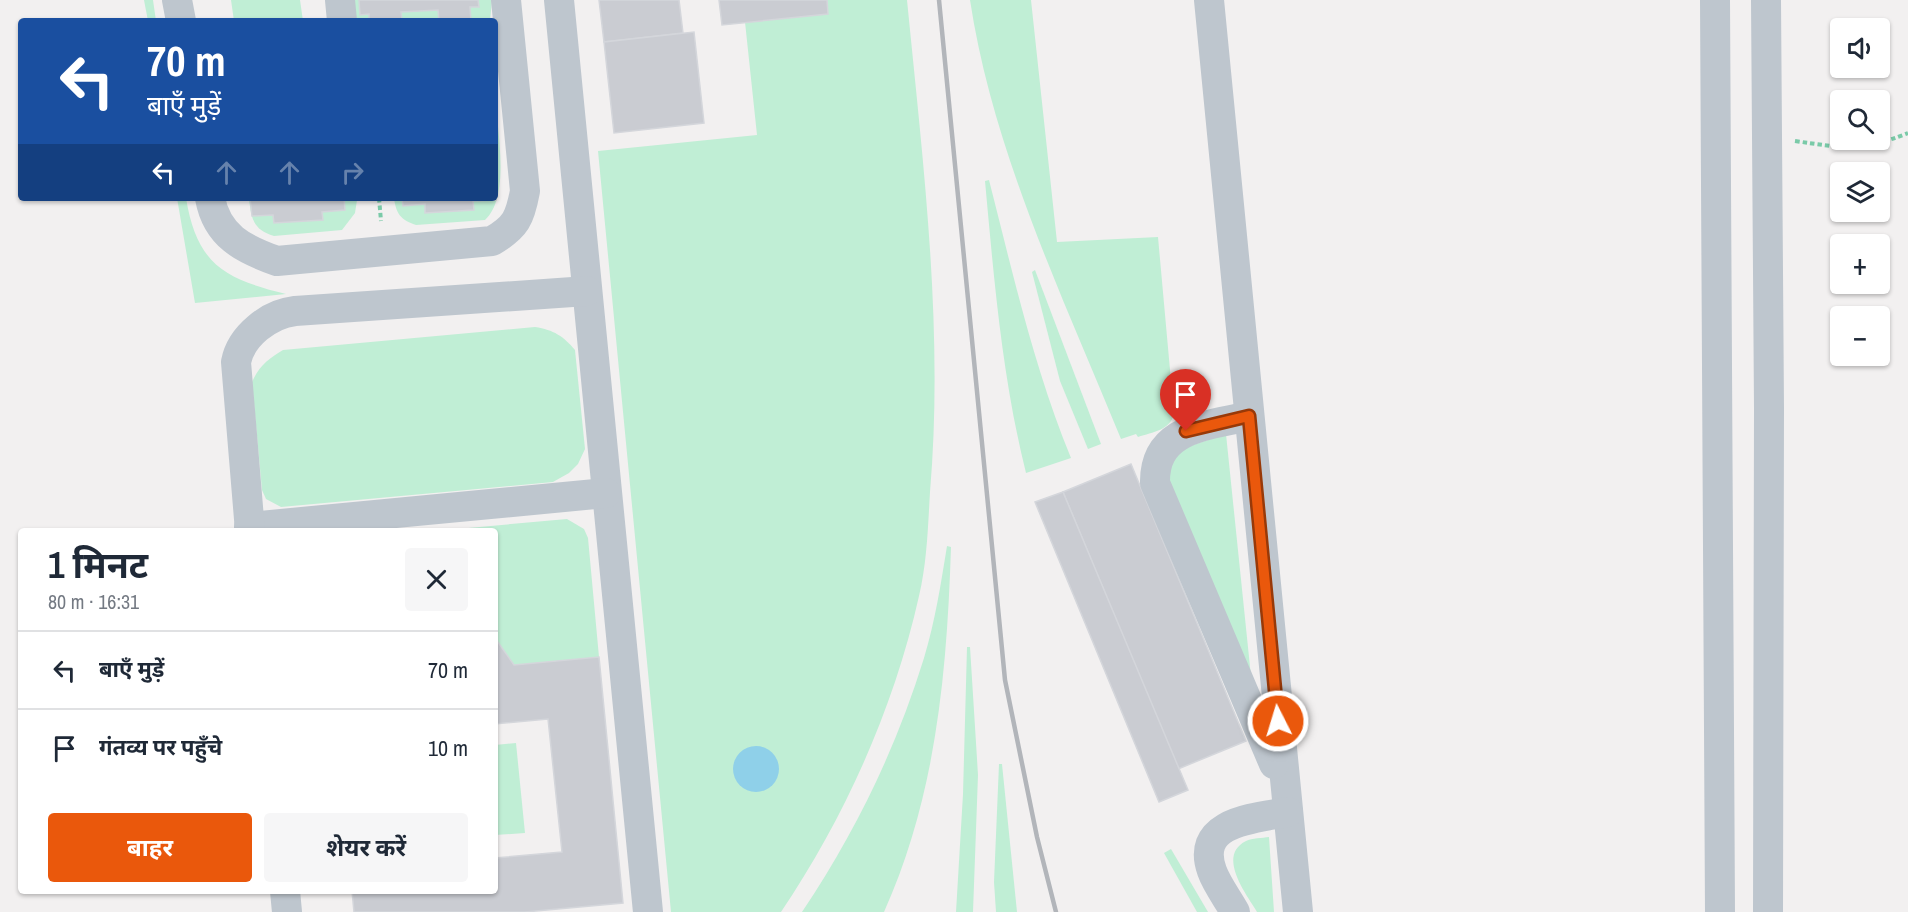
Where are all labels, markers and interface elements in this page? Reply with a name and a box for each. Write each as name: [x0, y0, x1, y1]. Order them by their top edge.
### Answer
map controls: [1830, 18, 1890, 366]
button: sound: [1830, 18, 1890, 78]
text: 70 m: [147, 33, 226, 89]
icon: left: [48, 42, 126, 120]
text: बाएँ मुड़ें: [147, 87, 221, 123]
button: search: [1830, 90, 1890, 150]
icon: left: [147, 156, 180, 189]
icon: ahead: [210, 156, 243, 189]
icon: ahead: [273, 156, 306, 189]
icon: right: [336, 156, 369, 189]
button: layers: [1830, 162, 1890, 222]
button: +: [1830, 234, 1890, 294]
button: −: [1830, 306, 1890, 366]
pin: [1160, 369, 1211, 431]
icon: arrive: [1169, 378, 1202, 411]
text: 1 मिनट: [48, 541, 148, 589]
button: close: [405, 548, 468, 611]
text: 80 m · 16:31: [48, 588, 139, 615]
icon: left: [48, 654, 81, 687]
text: बाएँ मुड़ें: [99, 654, 164, 684]
text: 70 m: [428, 655, 468, 685]
position arrow: [1246, 689, 1310, 753]
icon: arrive: [48, 732, 81, 765]
text: गंतव्य पर पहुँचे: [99, 732, 222, 762]
text: 10 m: [428, 733, 468, 763]
button: बाहर: [48, 813, 252, 882]
button: शेयर करें: [264, 813, 468, 882]

